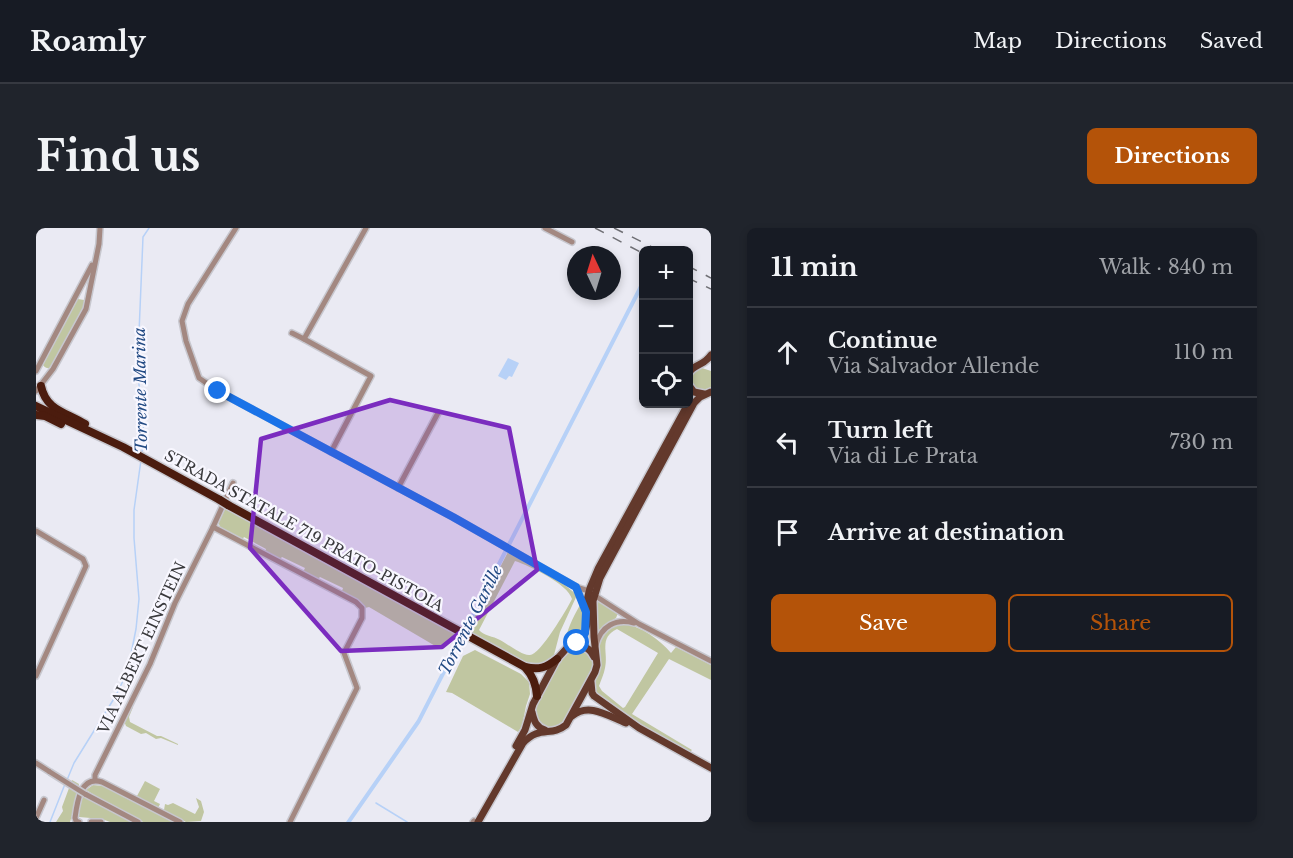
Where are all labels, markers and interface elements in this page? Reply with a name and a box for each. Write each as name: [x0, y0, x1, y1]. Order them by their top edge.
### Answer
text: Roamly: [30, 24, 146, 59]
text: Map: [973, 28, 1022, 54]
text: Directions: [1055, 28, 1167, 54]
text: Saved: [1200, 28, 1263, 54]
button: Directions: [1087, 128, 1257, 184]
text: Find us: [36, 130, 200, 182]
north arrow: [567, 246, 621, 300]
map controls: [639, 246, 693, 408]
button: +: [639, 246, 693, 300]
text: 11 min: [771, 251, 858, 283]
text: Walk · 840 m: [1099, 255, 1233, 279]
button: −: [639, 300, 693, 354]
water label: Torrente Marina: [129, 327, 151, 453]
text: Continue: [828, 327, 937, 354]
icon: ahead: [771, 336, 804, 369]
text: 110 m: [1174, 340, 1233, 364]
button: locate: [639, 354, 693, 408]
text: Via Salvador Allende: [828, 354, 1040, 378]
route end: [204, 377, 230, 403]
text: Turn left: [828, 417, 933, 444]
icon: left: [771, 426, 804, 459]
text: 730 m: [1169, 430, 1233, 454]
text: Via di Le Prata: [828, 444, 978, 468]
street label: STRADA STATALE 719 PRATO-PISTOIA: [161, 446, 448, 616]
icon: arrive: [771, 516, 804, 549]
text: Arrive at destination: [828, 519, 1065, 546]
street label: VIA ALBERT EINSTEIN: [93, 559, 190, 738]
water label: Torrente Garille: [434, 561, 507, 678]
button: Save: [771, 594, 996, 652]
button: Share: [1008, 594, 1233, 652]
route start: [563, 629, 589, 655]

